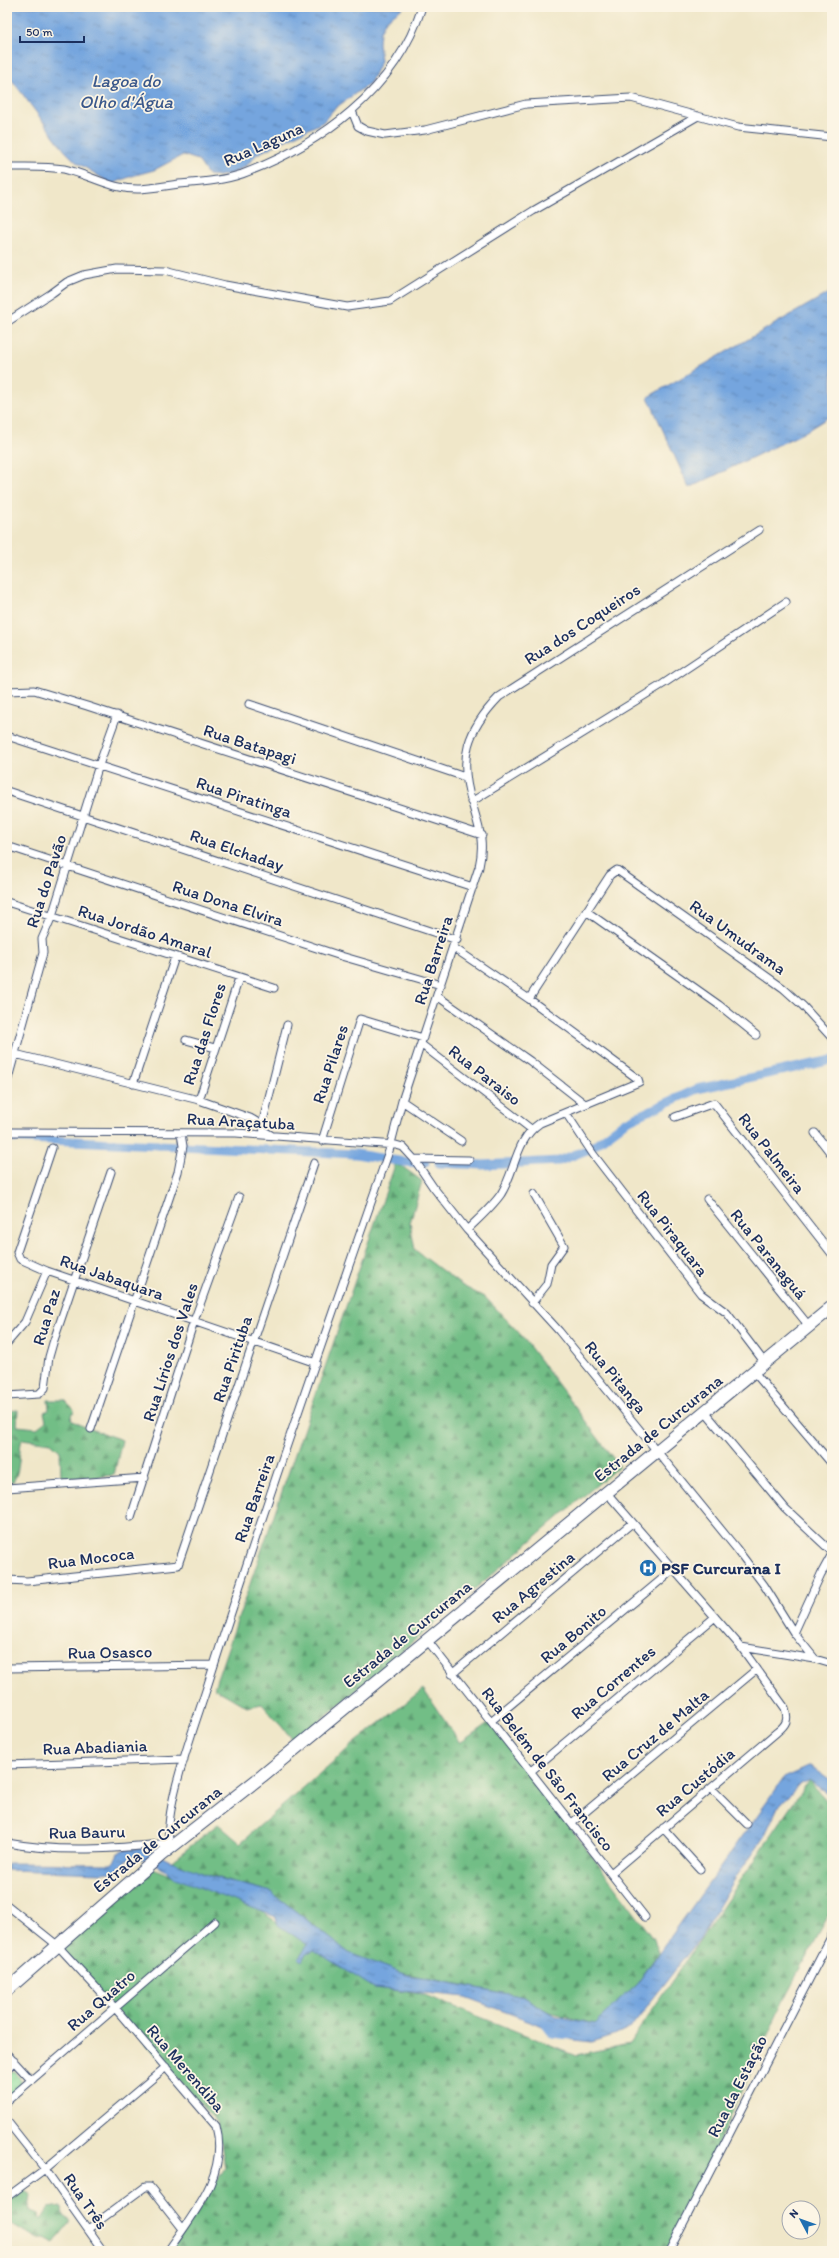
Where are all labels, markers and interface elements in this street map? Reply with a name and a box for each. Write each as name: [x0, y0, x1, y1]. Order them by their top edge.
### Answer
scale bar: [20, 18, 84, 44]
text: 50 m: [26, 25, 52, 39]
water label: Lagoa do Olho d'Água: [79, 70, 173, 113]
street label: Rua Laguna: [220, 118, 306, 170]
street label: Rua dos Coqueiros: [520, 579, 644, 669]
street label: Rua Batapagi: [201, 720, 299, 768]
street label: Rua Piratinga: [194, 772, 295, 822]
street label: Rua Elchaday: [187, 825, 287, 875]
street label: Rua do Pavão: [21, 832, 71, 930]
street label: Rua Dona Elvira: [170, 876, 286, 930]
street label: Rua Umudrama: [686, 895, 790, 979]
street label: Rua Jordão Amaral: [76, 900, 215, 962]
street label: Rua Barreira: [409, 913, 457, 1007]
street label: Rua das Flores: [178, 980, 230, 1088]
street label: Rua Pilares: [308, 1022, 352, 1106]
street label: Rua Paraiso: [445, 1040, 525, 1110]
street label: Rua Araçatuba: [186, 1108, 296, 1134]
street label: Rua Palmeira: [734, 1109, 810, 1197]
street label: Rua Piraquara: [633, 1186, 713, 1280]
street label: Rua Paranaguá: [726, 1205, 812, 1303]
street label: Rua Jabaquara: [57, 1250, 167, 1304]
street label: Rua Lírios dos Vales: [138, 1280, 202, 1424]
street label: Rua Paz: [28, 1286, 64, 1348]
street label: Rua Pirituba: [208, 1313, 256, 1405]
street label: Rua Pitanga: [581, 1337, 651, 1417]
street label: Estrada de Curcurana: [590, 1370, 726, 1486]
street label: Rua Barreira: [229, 1451, 279, 1545]
street label: Rua Mococa: [47, 1543, 135, 1573]
street label: Rua Agrestina: [488, 1547, 578, 1627]
hospital icon: PSF Curcurana I: [638, 1558, 658, 1578]
place label: PSF Curcurana I: [661, 1558, 781, 1578]
street label: Estrada de Curcurana: [339, 1576, 475, 1692]
street label: Rua Bonito: [536, 1601, 610, 1667]
street label: Rua Osasco: [67, 1641, 153, 1663]
street label: Rua Correntes: [567, 1641, 659, 1723]
street label: Rua Belém de São Francisco: [478, 1683, 618, 1855]
street label: Rua Cruz de Malta: [597, 1684, 713, 1786]
street label: Rua Abadiania: [42, 1735, 148, 1759]
street label: Rua Custódia: [651, 1743, 739, 1821]
street label: Estrada de Curcurana: [89, 1781, 225, 1897]
street label: Rua Bauru: [48, 1821, 126, 1843]
street label: Rua Quatro: [63, 1965, 139, 2035]
street label: Rua Merendiba: [143, 2020, 229, 2116]
street label: Rua da Estação: [703, 2032, 771, 2140]
street label: Rua Três: [60, 2169, 112, 2233]
north arrow: [781, 2200, 821, 2240]
text: N: [786, 2207, 801, 2221]

